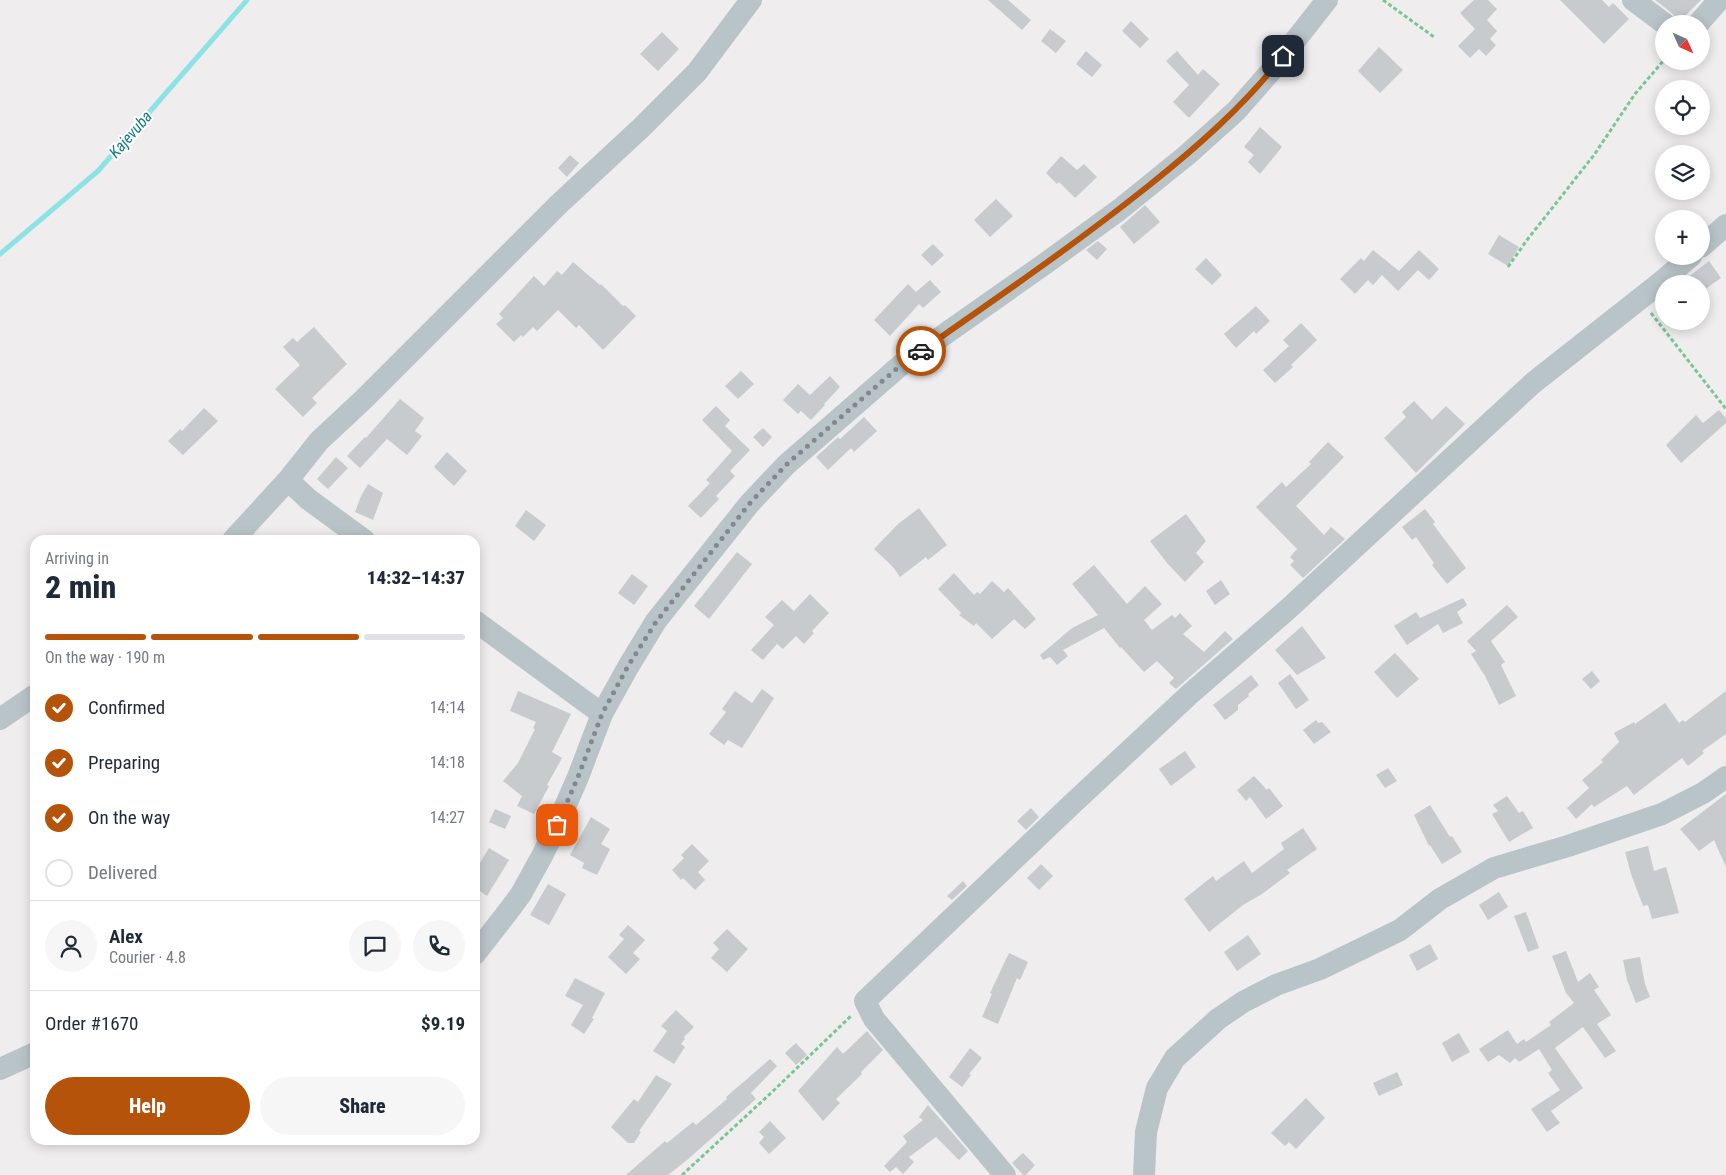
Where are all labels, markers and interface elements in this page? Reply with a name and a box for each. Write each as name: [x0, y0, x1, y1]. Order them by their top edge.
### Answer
north arrow: [1655, 15, 1710, 70]
map controls: [1655, 15, 1710, 330]
pin: [1262, 35, 1304, 77]
icon: home: [1269, 42, 1297, 70]
button: locate: [1655, 80, 1710, 135]
water label: Kajevuba: [105, 107, 156, 162]
button: layers: [1655, 145, 1710, 200]
button: +: [1655, 210, 1710, 265]
button: −: [1655, 275, 1710, 330]
courier: [896, 326, 946, 376]
icon: car: [907, 337, 935, 365]
text: Arriving in: [45, 549, 109, 568]
text: 14:32–14:37: [367, 566, 465, 589]
text: 2 min: [45, 568, 116, 606]
text: On the way · 190 m: [45, 648, 165, 667]
icon: check: [45, 694, 73, 722]
text: Confirmed: [88, 696, 165, 719]
text: 14:14: [430, 698, 465, 717]
icon: check: [45, 749, 73, 777]
text: Preparing: [88, 751, 160, 774]
text: 14:18: [430, 753, 465, 772]
icon: check: [45, 804, 73, 832]
pin: [536, 804, 578, 846]
text: On the way: [88, 806, 170, 829]
text: 14:27: [430, 808, 465, 827]
icon: bag: [543, 811, 571, 839]
text: Delivered: [88, 861, 157, 884]
button: person: [45, 920, 97, 972]
button: chat: [349, 920, 401, 972]
button: phone: [413, 920, 465, 972]
text: Alex: [109, 925, 143, 948]
text: Courier · 4.8: [109, 948, 186, 967]
text: Order #1670: [45, 1012, 138, 1035]
text: $9.19: [421, 1012, 465, 1035]
button: Help: [45, 1077, 250, 1135]
button: Share: [260, 1077, 465, 1135]

